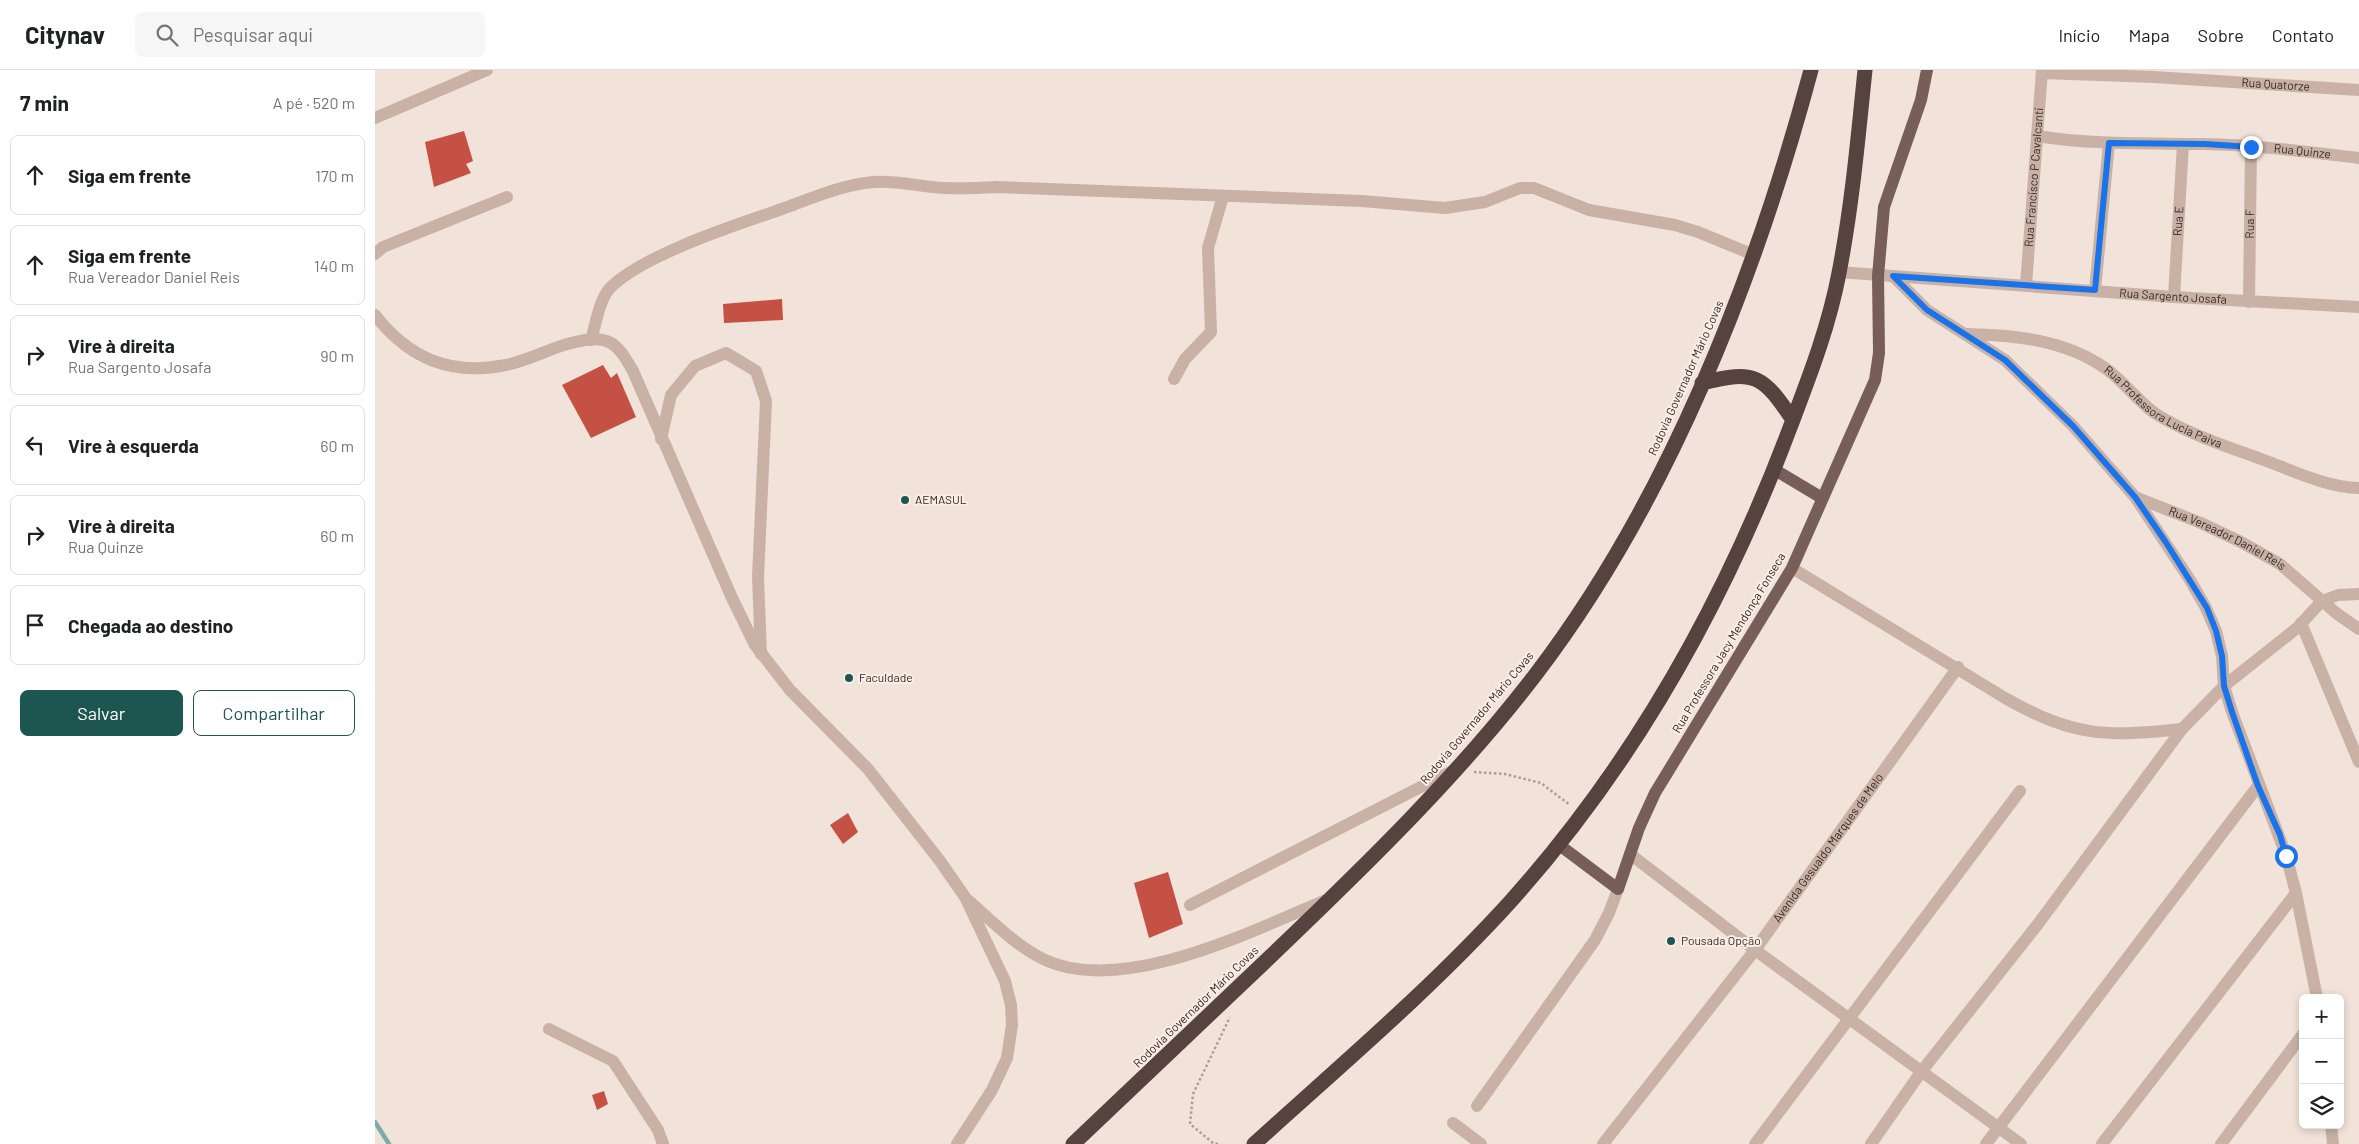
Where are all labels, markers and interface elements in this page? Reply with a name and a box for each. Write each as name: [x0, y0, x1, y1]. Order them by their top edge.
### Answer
search box: [135, 12, 485, 57]
text: Citynav: [25, 20, 105, 49]
icon: search: [153, 21, 181, 49]
text: Pesquisar aqui: [193, 23, 313, 46]
text: Início: [2058, 24, 2100, 46]
text: Mapa: [2128, 24, 2170, 46]
text: Sobre: [2198, 24, 2244, 46]
text: Contato: [2272, 24, 2334, 46]
street label: Rua Quatorze: [2241, 75, 2310, 93]
text: 7 min: [20, 90, 69, 115]
text: A pé · 520 m: [273, 93, 355, 112]
street label: Rua Francisco P Cavalcanti: [2021, 107, 2045, 247]
route end: [2240, 136, 2263, 159]
street label: Rua Quinze: [2273, 140, 2332, 161]
icon: ahead: [21, 161, 49, 189]
text: Siga em frente: [68, 164, 191, 187]
text: 170 m: [315, 166, 354, 185]
street label: Rua E: [2170, 206, 2185, 236]
street label: Rua F: [2242, 209, 2256, 239]
text: Siga em frente: [68, 244, 191, 267]
icon: ahead: [21, 251, 49, 279]
text: 140 m: [314, 256, 354, 275]
text: Rua Vereador Daniel Reis: [68, 267, 240, 286]
street label: Rua Sargento Josafa: [2119, 285, 2227, 306]
street label: Rodovia Governador Mário Covas: [1644, 298, 1726, 457]
text: Vire à direita: [68, 334, 175, 357]
icon: right: [21, 341, 49, 369]
text: 90 m: [320, 346, 354, 365]
text: Rua Sargento Josafa: [68, 357, 211, 376]
street label: Rua Professora Lucia Paiva: [2102, 362, 2224, 450]
icon: left: [21, 431, 49, 459]
text: Vire à esquerda: [68, 434, 199, 457]
text: 60 m: [320, 436, 354, 455]
place label: AEMASUL: [915, 492, 967, 506]
marker: AEMASUL: [899, 494, 911, 506]
street label: Rua Vereador Daniel Reis: [2167, 503, 2290, 572]
text: Vire à direita: [68, 514, 175, 537]
icon: right: [21, 521, 49, 549]
text: 60 m: [320, 526, 354, 545]
text: Rua Quinze: [68, 537, 144, 556]
street label: Rua Professora Jacy Mendonça Fonseca: [1669, 550, 1788, 735]
icon: arrive: [21, 611, 49, 639]
text: Chegada ao destino: [68, 614, 233, 637]
street label: Rodovia Governador Mário Covas: [1417, 648, 1536, 786]
place label: Faculdade: [859, 670, 913, 684]
marker: Faculdade: [843, 672, 855, 684]
button: Salvar: [20, 690, 183, 736]
button: Compartilhar: [193, 690, 355, 736]
street label: Avenida Gesualdo Marques de Melo: [1769, 770, 1886, 925]
route start: [2275, 845, 2298, 868]
place label: Pousada Opção: [1681, 933, 1761, 947]
marker: Pousada Opção: [1665, 935, 1677, 947]
street label: Rodovia Governador Mário Covas: [1130, 943, 1261, 1070]
map controls: [2299, 994, 2344, 1129]
button: +: [2299, 994, 2344, 1039]
button: −: [2299, 1039, 2344, 1084]
button: layers: [2299, 1084, 2344, 1129]

